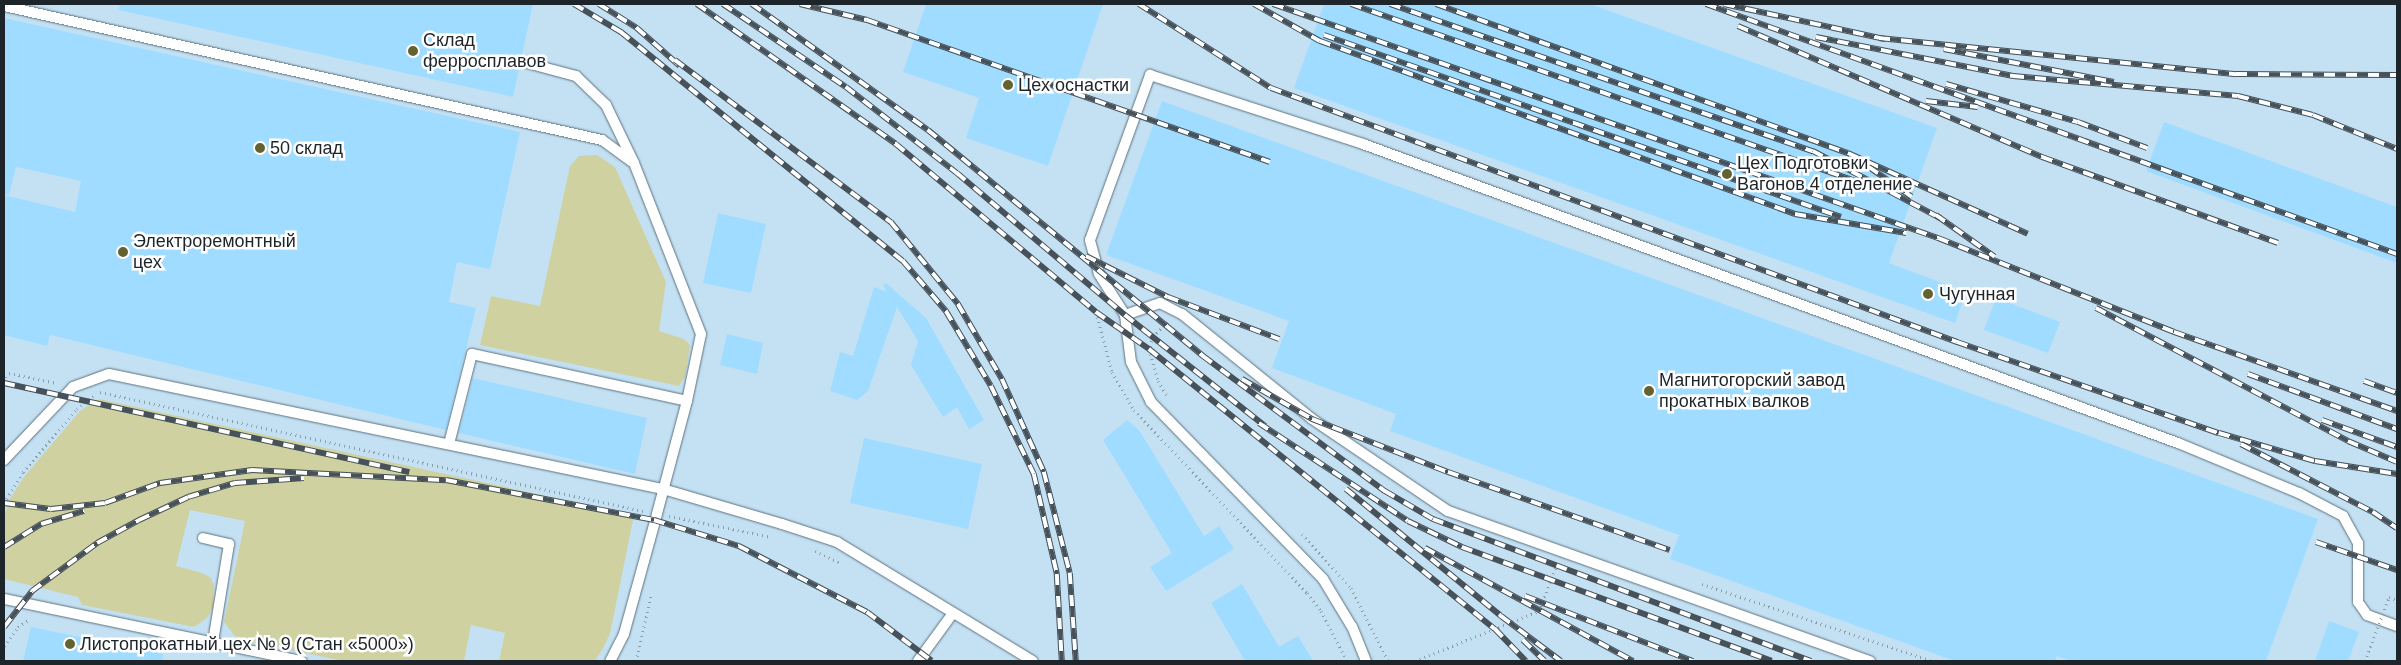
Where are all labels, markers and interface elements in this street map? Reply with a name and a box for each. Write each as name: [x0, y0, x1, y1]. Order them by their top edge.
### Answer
place label: Склад ферросплавов: [423, 30, 546, 72]
marker: Склад ферросплавов: [407, 45, 419, 57]
place label: Цех оснастки: [1018, 74, 1129, 96]
marker: Цех оснастки: [1002, 79, 1014, 91]
place label: 50 склад: [270, 137, 343, 159]
marker: 50 склад: [254, 142, 266, 154]
place label: Цех Подготовки Вагонов 4 отделение: [1737, 153, 1912, 195]
marker: Цех Подготовки Вагонов 4 отделение: [1721, 168, 1733, 180]
place label: Электроремонтный цех: [133, 231, 296, 274]
marker: Электроремонтный цех: [117, 246, 129, 258]
place label: Чугунная: [1939, 283, 2015, 305]
marker: Чугунная: [1921, 287, 1935, 301]
place label: Магнитогорский завод прокатных валков: [1659, 370, 1845, 412]
marker: Магнитогорский завод прокатных валков: [1643, 385, 1655, 397]
place label: Листопрокатный цех № 9 (Стан «5000»): [80, 633, 414, 655]
marker: Листопрокатный цех № 9 (Стан «5000»): [64, 638, 76, 650]

